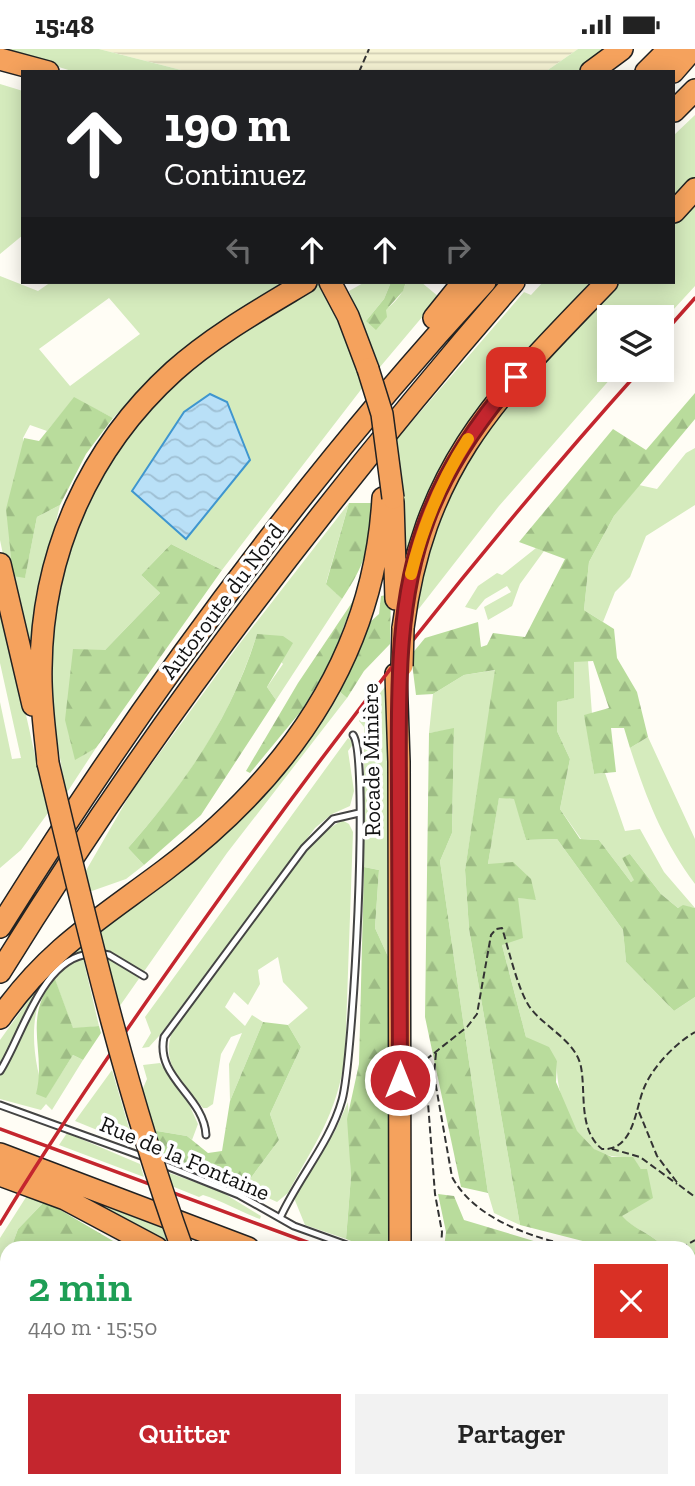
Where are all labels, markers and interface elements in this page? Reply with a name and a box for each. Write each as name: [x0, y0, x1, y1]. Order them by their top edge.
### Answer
text: 15:48: [35, 9, 94, 41]
text: 190 m: [164, 95, 290, 154]
icon: ahead: [49, 98, 140, 189]
text: Continuez: [164, 155, 306, 193]
icon: left: [220, 231, 258, 269]
icon: ahead: [293, 231, 331, 269]
icon: ahead: [366, 231, 404, 269]
icon: right: [439, 231, 477, 269]
map controls: [597, 305, 674, 382]
button: layers: [597, 305, 674, 382]
pin: [486, 347, 546, 407]
icon: arrive: [497, 358, 535, 396]
street label: Autoroute du Nord: [154, 517, 290, 684]
street label: Rocade Minière: [356, 683, 386, 837]
position arrow: [363, 1043, 437, 1117]
street label: Rue de la Fontaine: [96, 1110, 274, 1206]
text: 2 min: [28, 1261, 132, 1312]
button: close: [594, 1264, 668, 1338]
text: 440 m · 15:50: [28, 1313, 157, 1341]
button: Quitter: [28, 1394, 341, 1474]
button: Partager: [355, 1394, 668, 1474]

